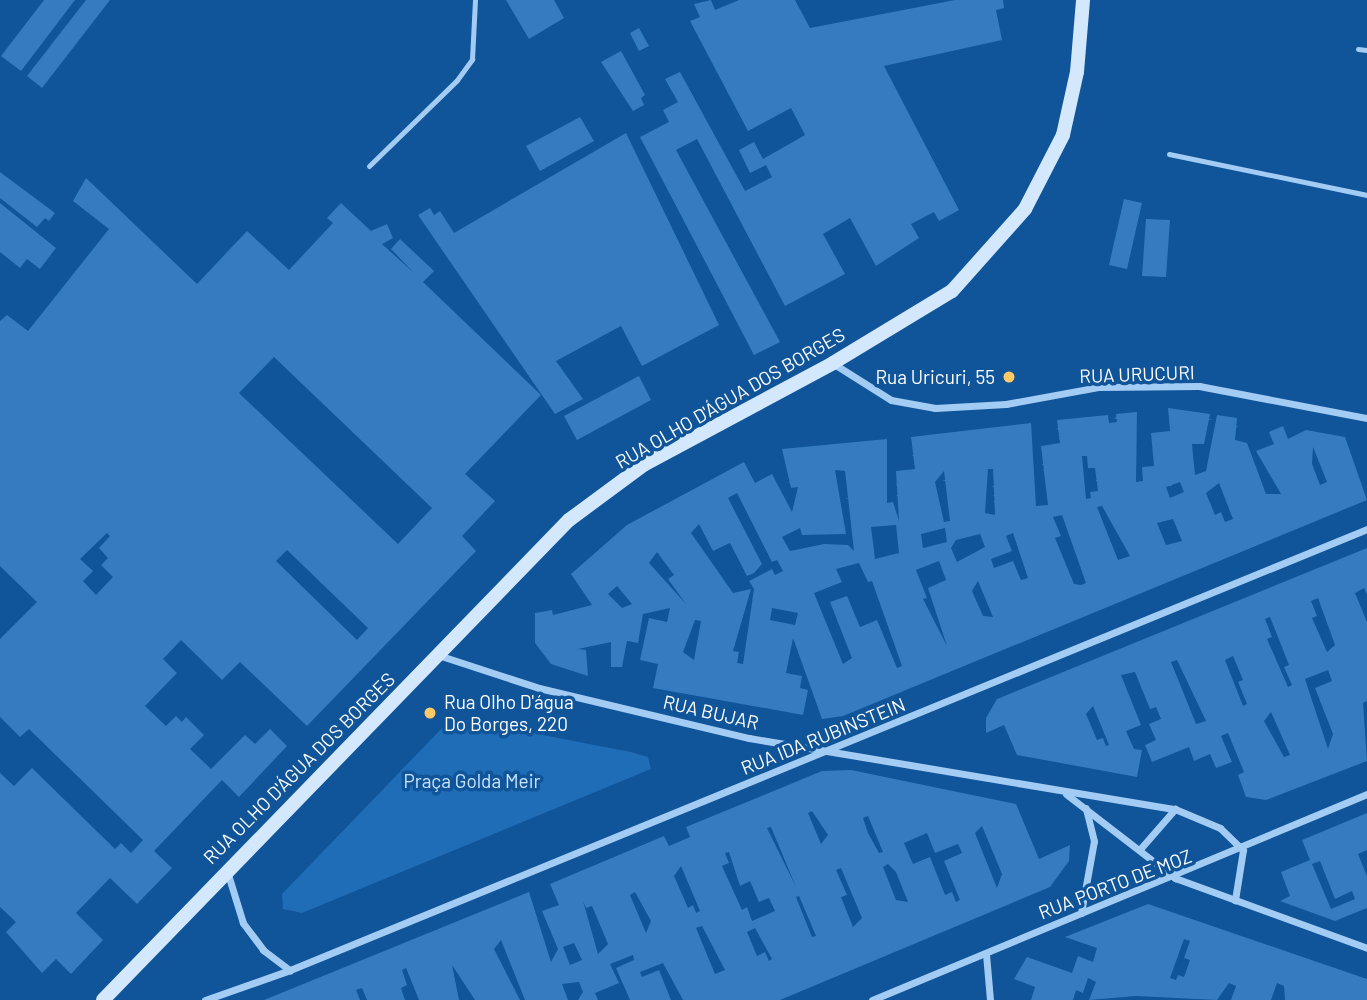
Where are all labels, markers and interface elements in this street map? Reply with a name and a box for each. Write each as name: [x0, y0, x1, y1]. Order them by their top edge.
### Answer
street label: RUA OLHO D'ÁGUA DOS BORGES: [611, 323, 849, 473]
street label: RUA URUCURI: [1079, 361, 1195, 387]
place label: Rua Uricuri, 55: [875, 366, 995, 388]
marker: Rua Uricuri, 55: [1001, 369, 1017, 385]
street label: RUA OLHO D'ÁGUA DOS BORGES: [199, 668, 399, 868]
street label: RUA BUJAR: [661, 690, 761, 734]
place label: Rua Olho D'água Do Borges, 220: [444, 691, 574, 735]
street label: RUA IDA RUBINSTEIN: [738, 693, 908, 779]
marker: Rua Olho D'água Do Borges, 220: [422, 705, 438, 721]
park label: Praça Golda Meir: [404, 770, 540, 792]
street label: RUA PORTO DE MOZ: [1035, 844, 1195, 924]

